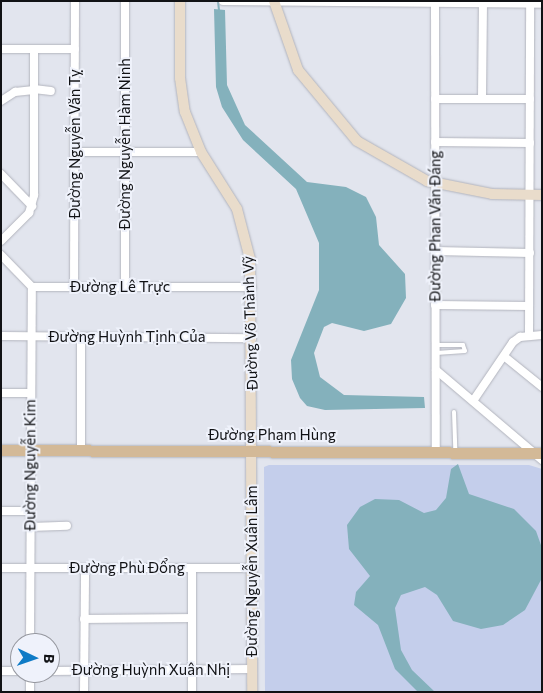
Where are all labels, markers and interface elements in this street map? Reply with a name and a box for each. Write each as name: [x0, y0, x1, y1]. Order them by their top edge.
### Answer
street label: Đường Nguyễn Hàm Ninh: [116, 58, 134, 230]
street label: Đường Nguyễn Văn Tỵ: [66, 69, 84, 219]
street label: Đường Phan Văn Đáng: [426, 150, 444, 302]
street label: Đường Võ Thành Vỹ: [239, 256, 261, 390]
street label: Đường Lê Trực: [70, 278, 170, 296]
street label: Đường Huỳnh Tịnh Của: [48, 328, 206, 346]
street label: Đường Nguyễn Kim: [21, 399, 39, 531]
street label: Đường Phạm Hùng: [208, 426, 336, 444]
street label: Đường Nguyễn Xuân Lâm: [243, 485, 261, 657]
street label: Đường Phù Đổng: [69, 559, 185, 577]
north arrow: [10, 633, 60, 683]
text: B: [41, 654, 58, 664]
street label: Đường Huỳnh Xuân Nhị: [72, 661, 230, 679]

